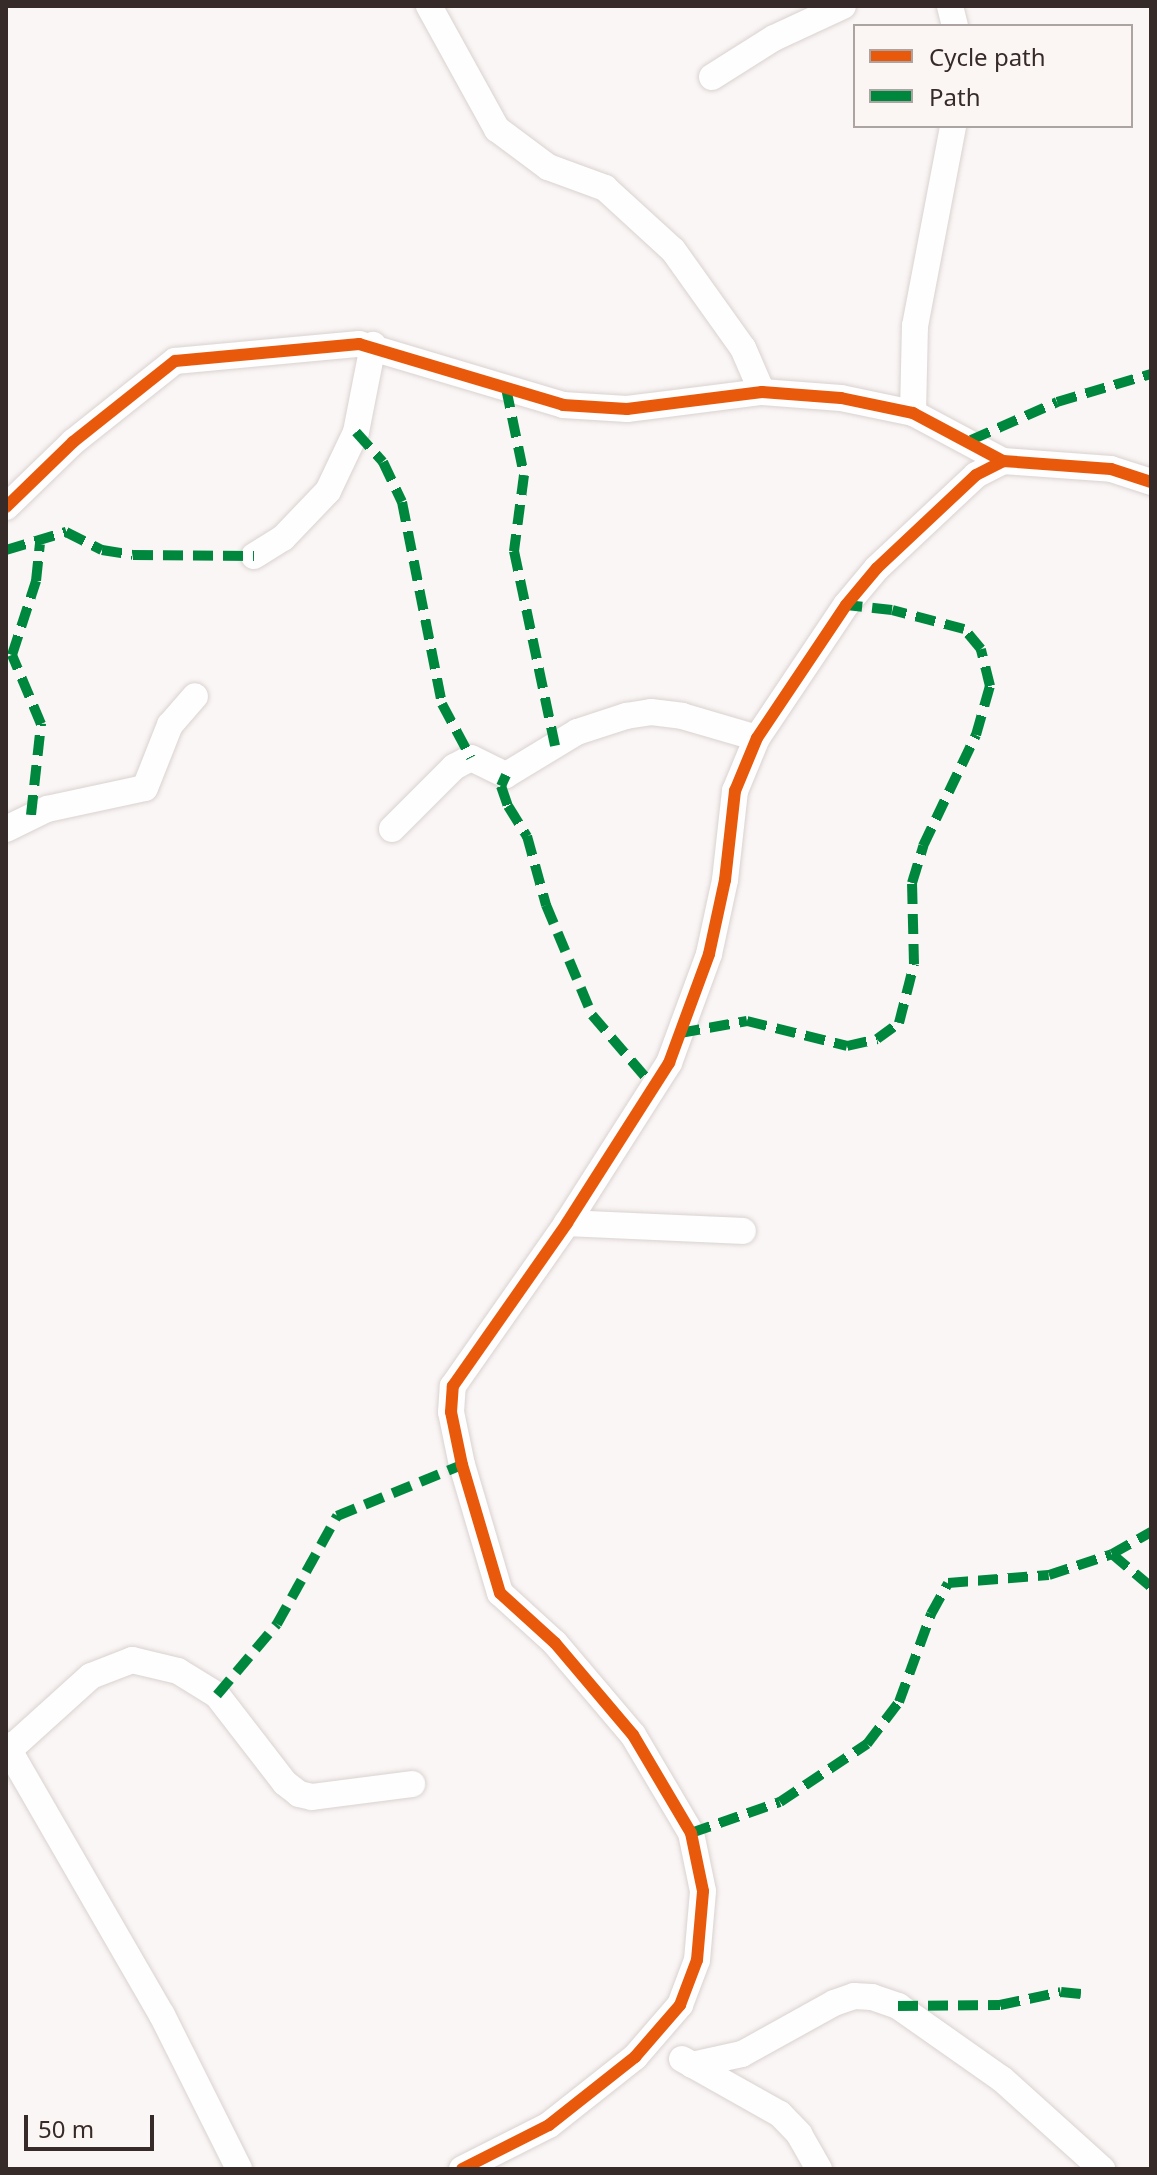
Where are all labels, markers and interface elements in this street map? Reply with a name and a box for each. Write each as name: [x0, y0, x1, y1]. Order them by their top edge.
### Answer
legend: [853, 24, 1133, 128]
text: Cycle path: [929, 40, 1046, 73]
text: Path: [929, 80, 980, 113]
scale bar: [28, 2099, 158, 2149]
text: 50 m: [38, 2112, 94, 2145]

